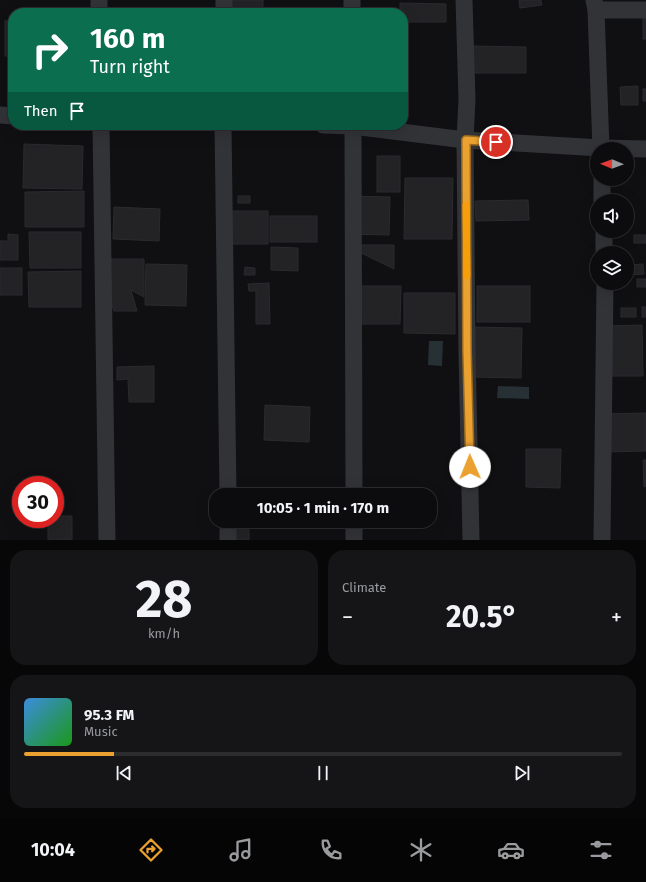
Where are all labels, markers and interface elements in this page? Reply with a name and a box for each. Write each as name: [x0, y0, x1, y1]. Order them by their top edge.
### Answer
text: 160 m: [90, 22, 165, 55]
icon: right: [24, 24, 76, 76]
text: Turn right: [90, 56, 170, 78]
icon: arrive: [66, 100, 88, 122]
text: Then: [24, 102, 58, 120]
pin: [479, 125, 513, 159]
icon: arrive: [485, 131, 507, 153]
north arrow: [590, 142, 634, 186]
map controls: [590, 142, 634, 290]
button: sound: [590, 194, 634, 238]
button: layers: [590, 246, 634, 290]
position arrow: [449, 446, 491, 488]
speed limit sign: 30: [12, 476, 64, 528]
text: 10:05 · 1 min · 170 m: [257, 499, 389, 517]
text: 28: [135, 568, 193, 631]
text: Climate: [342, 580, 386, 595]
text: 20.5°: [446, 599, 518, 635]
text: −: [342, 604, 353, 631]
text: +: [611, 604, 622, 631]
text: km/h: [148, 626, 180, 641]
text: 95.3 FM: [84, 706, 134, 724]
text: Music: [84, 724, 118, 739]
icon: previous: [113, 762, 135, 784]
icon: pause: [312, 762, 334, 784]
icon: next: [511, 762, 533, 784]
icon: directions: [137, 836, 165, 864]
icon: music: [227, 836, 255, 864]
icon: phone: [317, 836, 345, 864]
icon: climate: [407, 836, 435, 864]
icon: car: [497, 836, 525, 864]
icon: filters: [587, 836, 615, 864]
text: 10:04: [31, 839, 75, 861]

